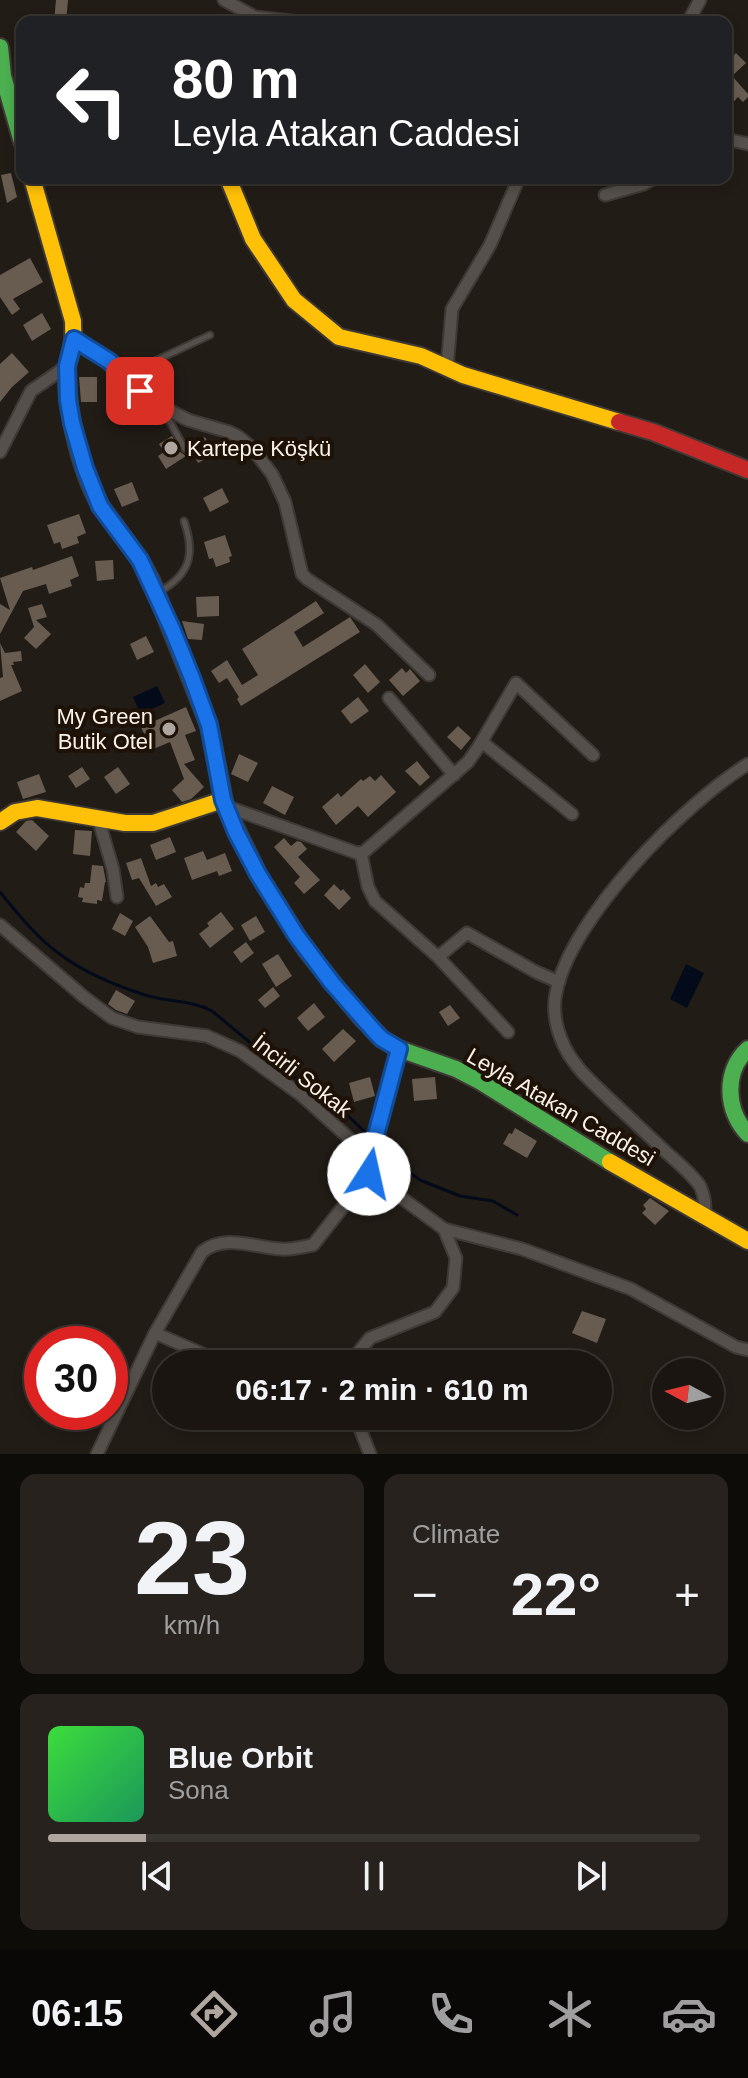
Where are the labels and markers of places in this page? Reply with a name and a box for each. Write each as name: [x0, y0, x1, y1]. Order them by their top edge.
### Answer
pin: [106, 357, 174, 425]
place label: Kartepe Köşkü: [187, 436, 331, 461]
marker: Kartepe Köşkü: [162, 439, 180, 457]
place label: My Green Butik Otel: [56, 704, 153, 754]
marker: My Green Butik Otel: [160, 720, 178, 738]

